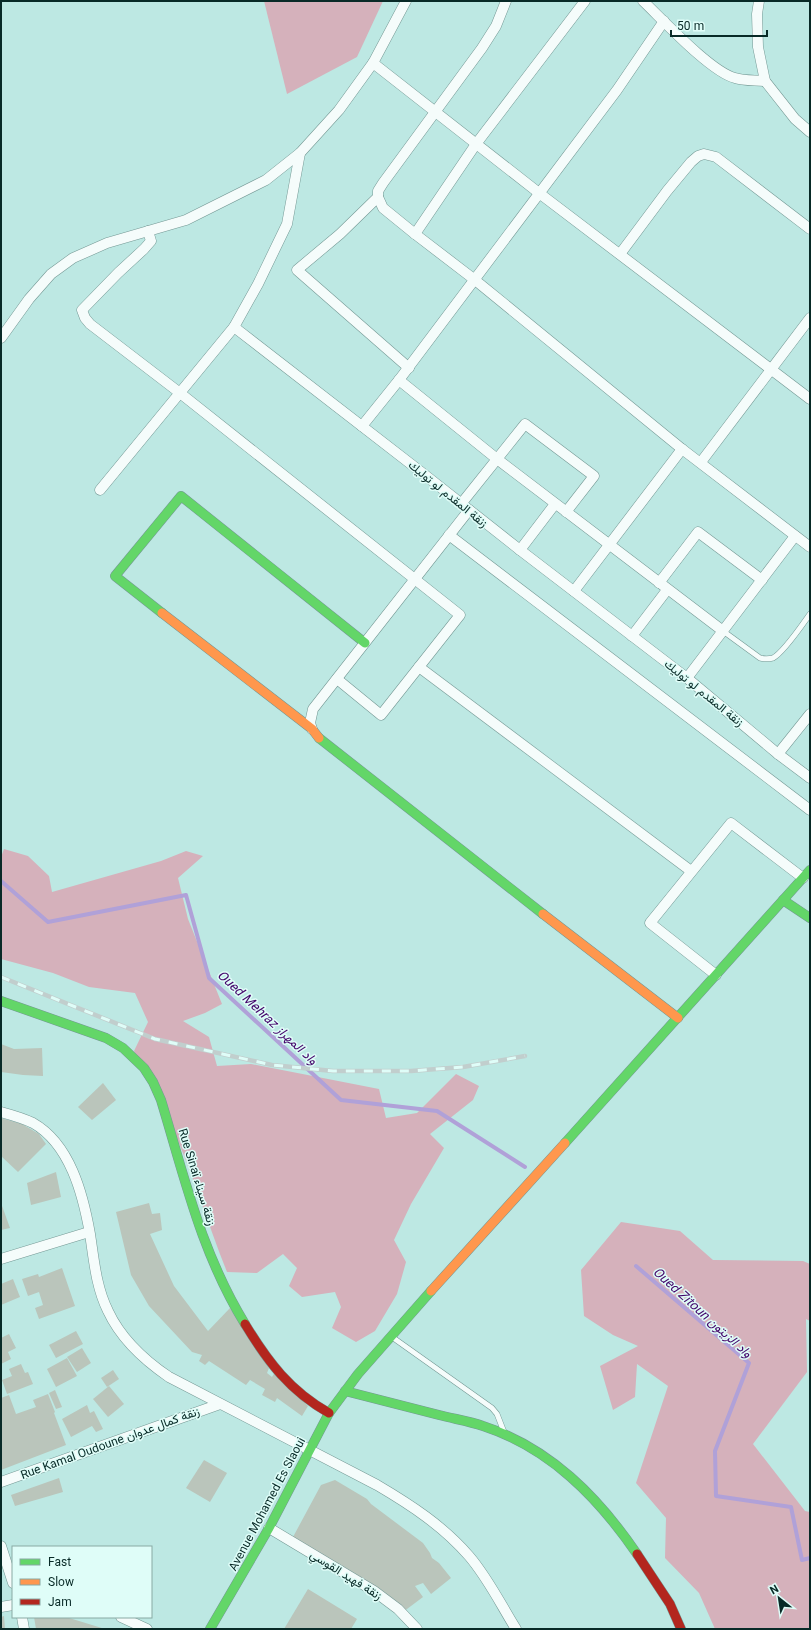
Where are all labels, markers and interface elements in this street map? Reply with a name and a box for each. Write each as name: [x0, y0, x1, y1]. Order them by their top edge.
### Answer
scale bar: [671, 12, 767, 38]
text: 50 m: [677, 18, 704, 36]
street label: زنقة المقدم لو توليك: [404, 457, 491, 533]
street label: زنقة المقدم لو توليك: [660, 656, 747, 732]
water label: Oued Mehraz واد المهراز: [212, 966, 322, 1071]
street label: Rue Sinaï زنقة سيناء: [173, 1126, 219, 1228]
water label: Oued Zitoun واد الزيتون: [648, 1263, 756, 1364]
street label: Rue Kamal Oudoune زنقة كمال عدوان: [18, 1403, 202, 1485]
street label: Avenue Mohamed Es Slaoui: [225, 1434, 311, 1574]
legend: [12, 1546, 152, 1618]
street label: زنقة فهيد القوسي: [306, 1546, 385, 1605]
text: Fast: [48, 1554, 71, 1572]
text: Slow: [48, 1574, 74, 1592]
north arrow: [759, 1578, 799, 1618]
text: N: [767, 1581, 783, 1600]
text: Jam: [48, 1594, 72, 1612]

